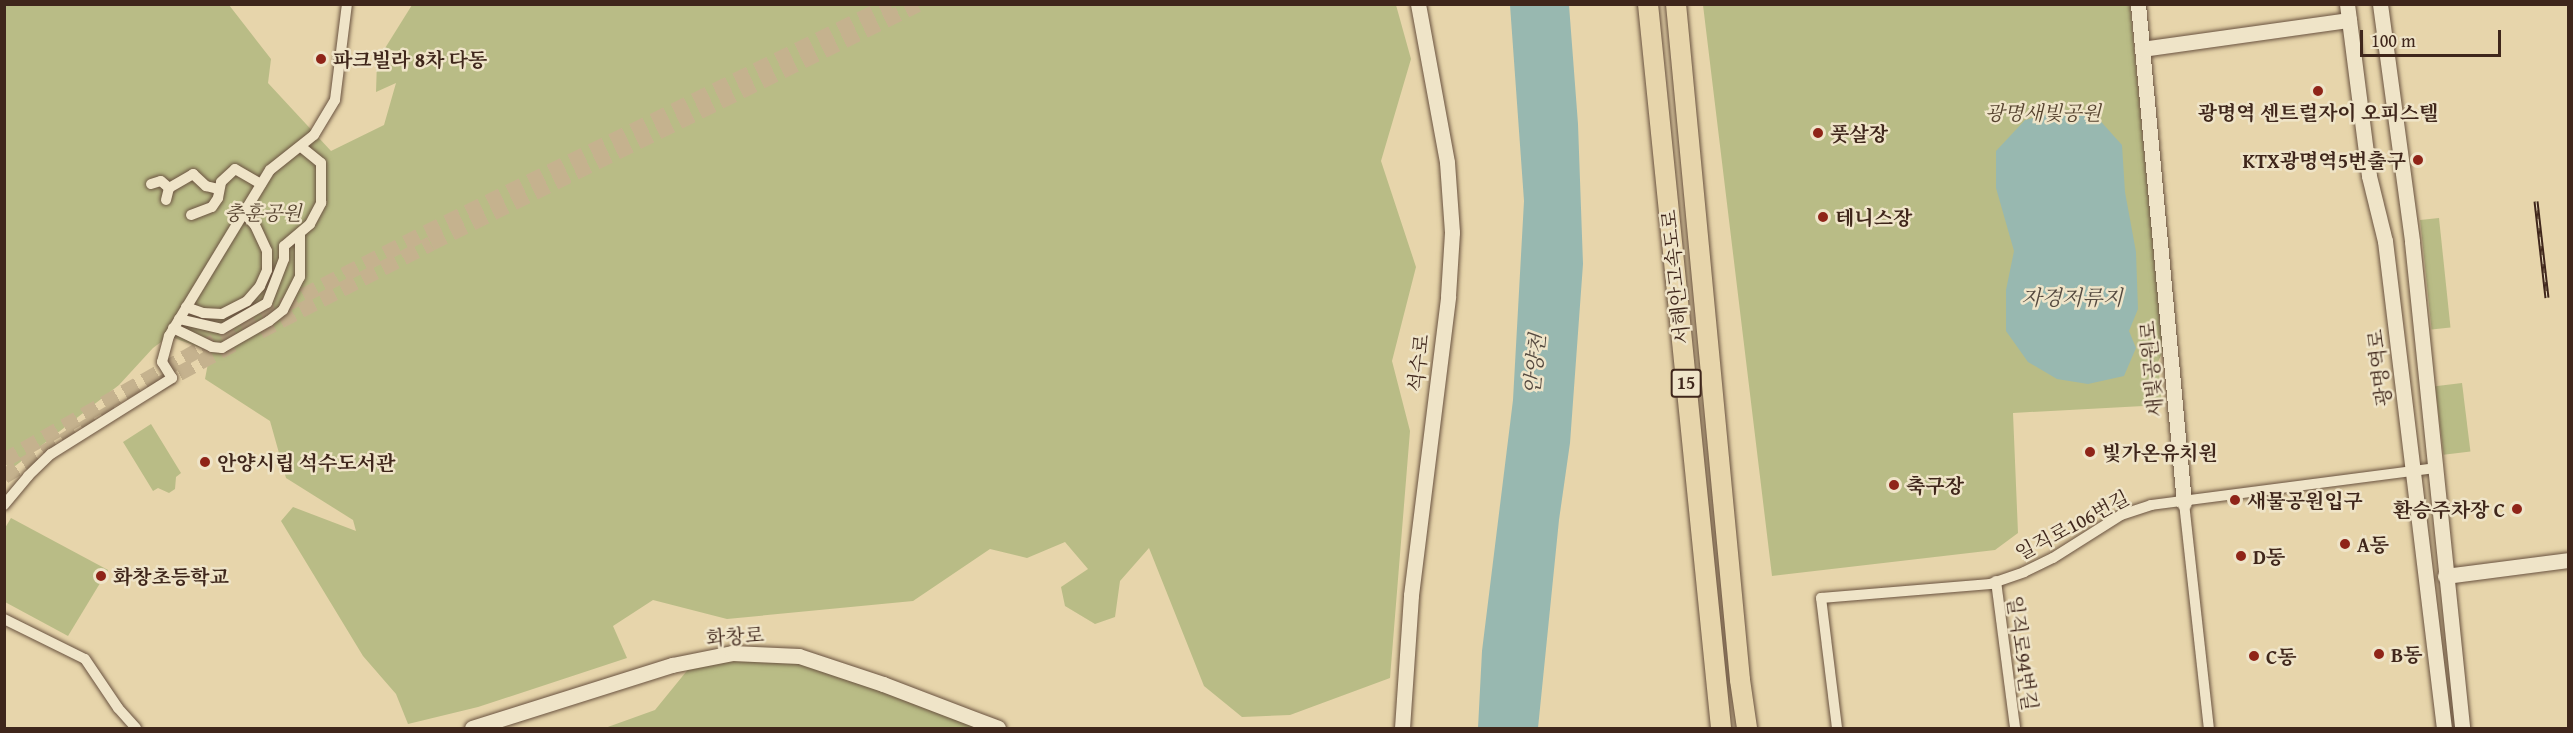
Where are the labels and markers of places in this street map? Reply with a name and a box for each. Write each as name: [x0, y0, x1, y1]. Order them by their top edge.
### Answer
place label: 파크빌라 8차 다동: [333, 47, 487, 71]
marker: 파크빌라 8차 다동: [314, 52, 328, 66]
marker: 광명역 센트럴자이 오피스텔: [2311, 84, 2325, 98]
place label: 광명역 센트럴자이 오피스텔: [2198, 100, 2438, 124]
place label: 풋살장: [1830, 121, 1888, 145]
marker: 풋살장: [1811, 126, 1825, 140]
place label: KTX광명역5번출구: [2243, 148, 2406, 172]
marker: KTX광명역5번출구: [2411, 153, 2425, 167]
place label: 테니스장: [1835, 205, 1912, 229]
marker: 테니스장: [1816, 210, 1830, 224]
place label: 빛가온유치원: [2102, 440, 2218, 464]
marker: 빛가온유치원: [2083, 445, 2097, 459]
place label: 안양시립 석수도서관: [217, 450, 395, 474]
marker: 안양시립 석수도서관: [198, 455, 212, 469]
place label: 축구장: [1906, 473, 1964, 497]
marker: 축구장: [1887, 478, 1901, 492]
place label: 새물공원입구: [2247, 488, 2363, 512]
marker: 새물공원입구: [2228, 493, 2242, 507]
place label: 환승주차장 C: [2393, 497, 2505, 521]
marker: 환승주차장 C: [2510, 502, 2524, 516]
place label: A동: [2357, 532, 2389, 556]
marker: A동: [2338, 537, 2352, 551]
place label: D동: [2253, 544, 2285, 568]
marker: D동: [2234, 549, 2248, 563]
place label: 화창초등학교: [113, 564, 229, 588]
marker: 화창초등학교: [94, 569, 108, 583]
place label: B동: [2391, 642, 2423, 666]
place label: C동: [2266, 644, 2297, 668]
marker: B동: [2372, 647, 2386, 661]
marker: C동: [2247, 649, 2261, 663]

